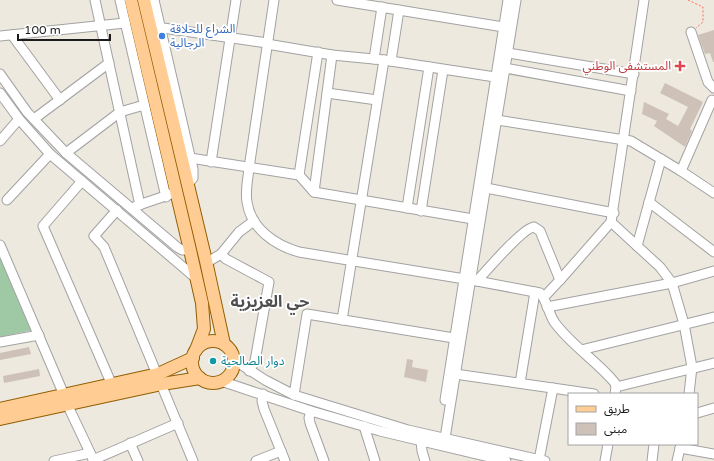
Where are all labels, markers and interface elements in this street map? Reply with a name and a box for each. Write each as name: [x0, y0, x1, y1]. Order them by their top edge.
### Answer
scale bar: [18, 16, 110, 42]
place label: الشراع للحلاقة الرجالية: [170, 22, 236, 50]
text: 100 m: [24, 23, 61, 37]
marker: الشراع للحلاقة الرجالية: [157, 31, 167, 41]
place label: المستشفى الوطني: [583, 59, 671, 76]
marker: المستشفى الوطني: [674, 60, 686, 72]
district label: حي العزيزية: [231, 292, 309, 315]
place label: دوار الصالحية: [221, 354, 285, 368]
marker: دوار الصالحية: [208, 356, 218, 366]
legend: [568, 393, 698, 445]
text: طريق: [604, 402, 630, 417]
text: مبنى: [604, 422, 627, 436]

